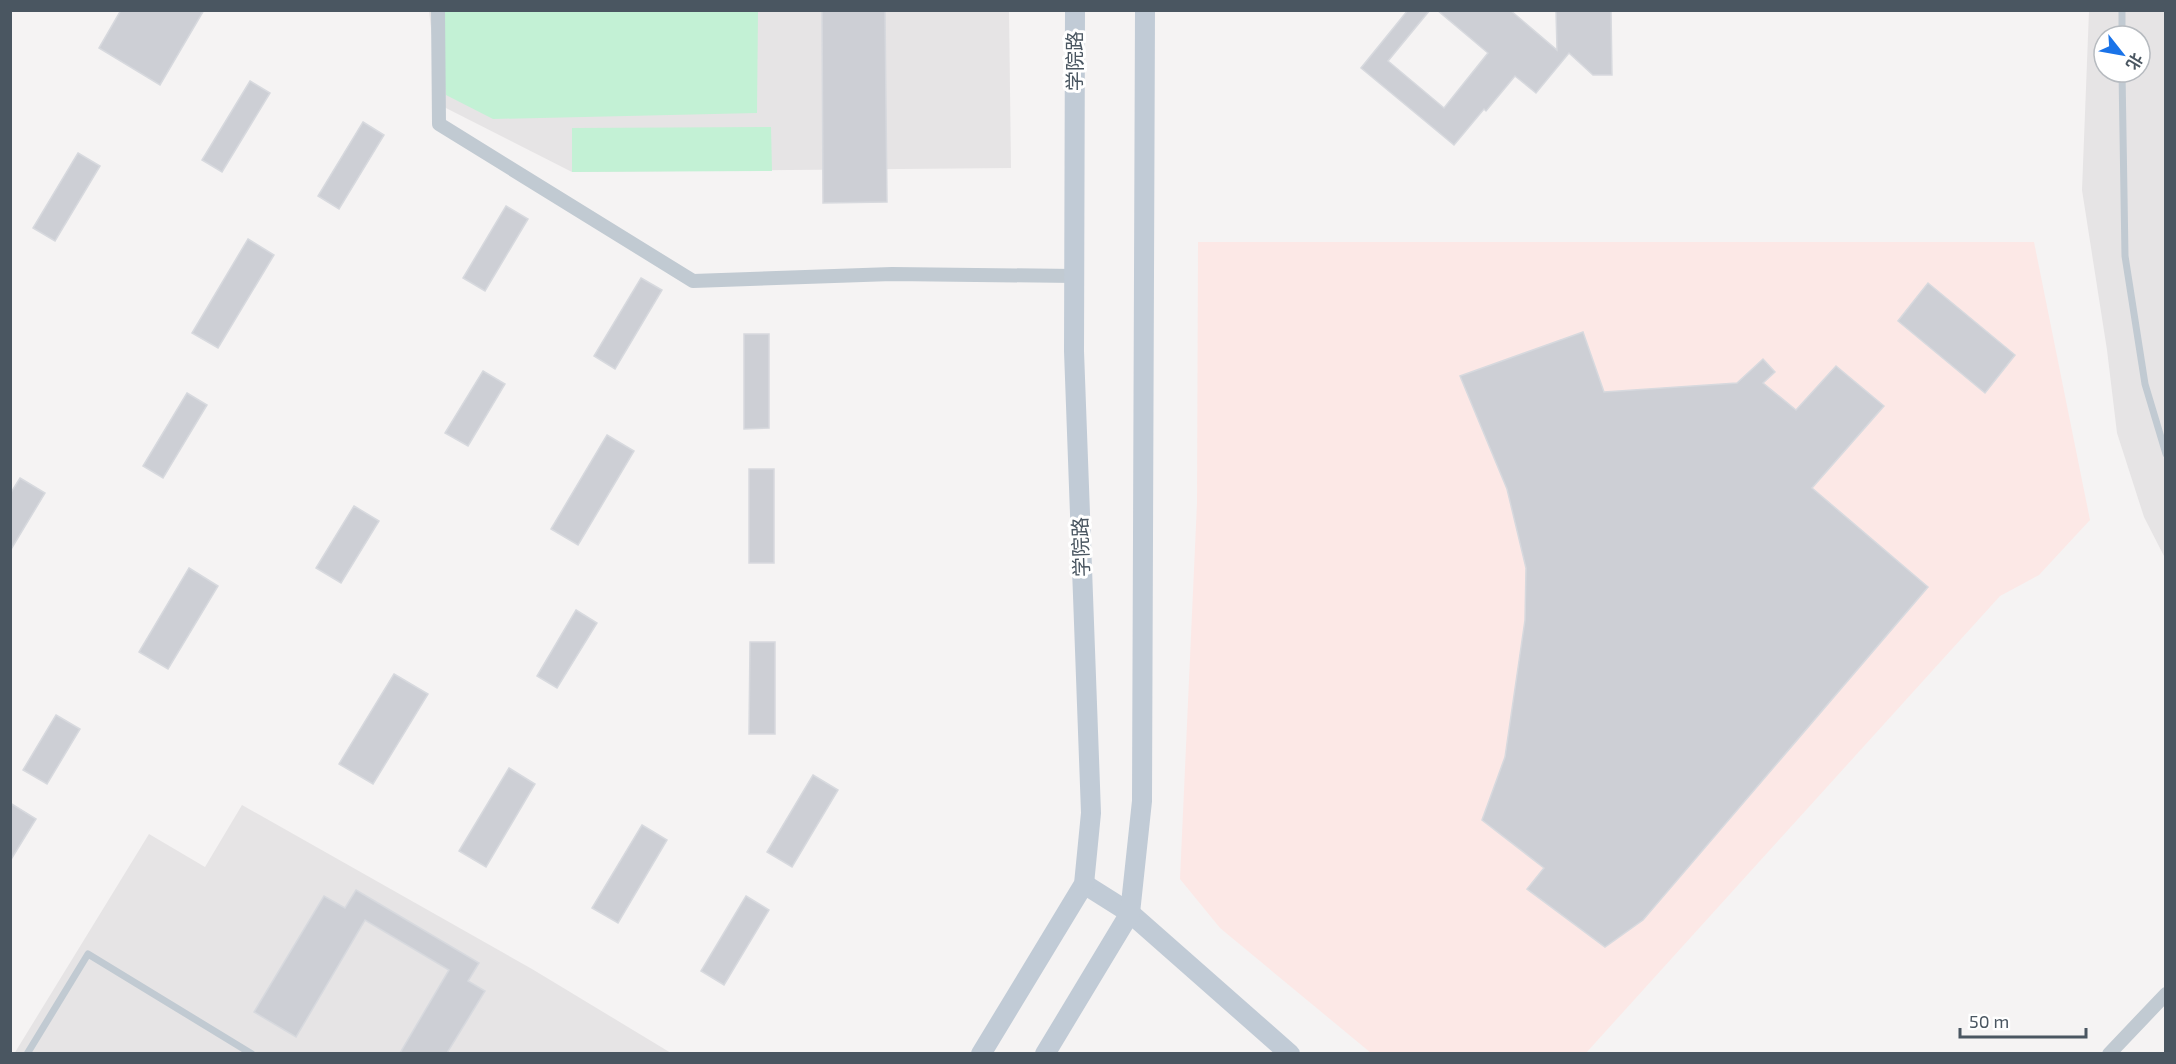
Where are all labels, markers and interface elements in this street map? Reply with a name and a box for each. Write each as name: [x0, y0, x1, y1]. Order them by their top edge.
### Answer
north arrow: [2092, 24, 2152, 84]
street label: 学院路: [1062, 31, 1086, 91]
text: 北: [2123, 50, 2148, 74]
street label: 学院路: [1067, 517, 1093, 577]
scale bar: [1960, 1001, 2086, 1039]
text: 50 m: [1969, 1010, 2009, 1032]

